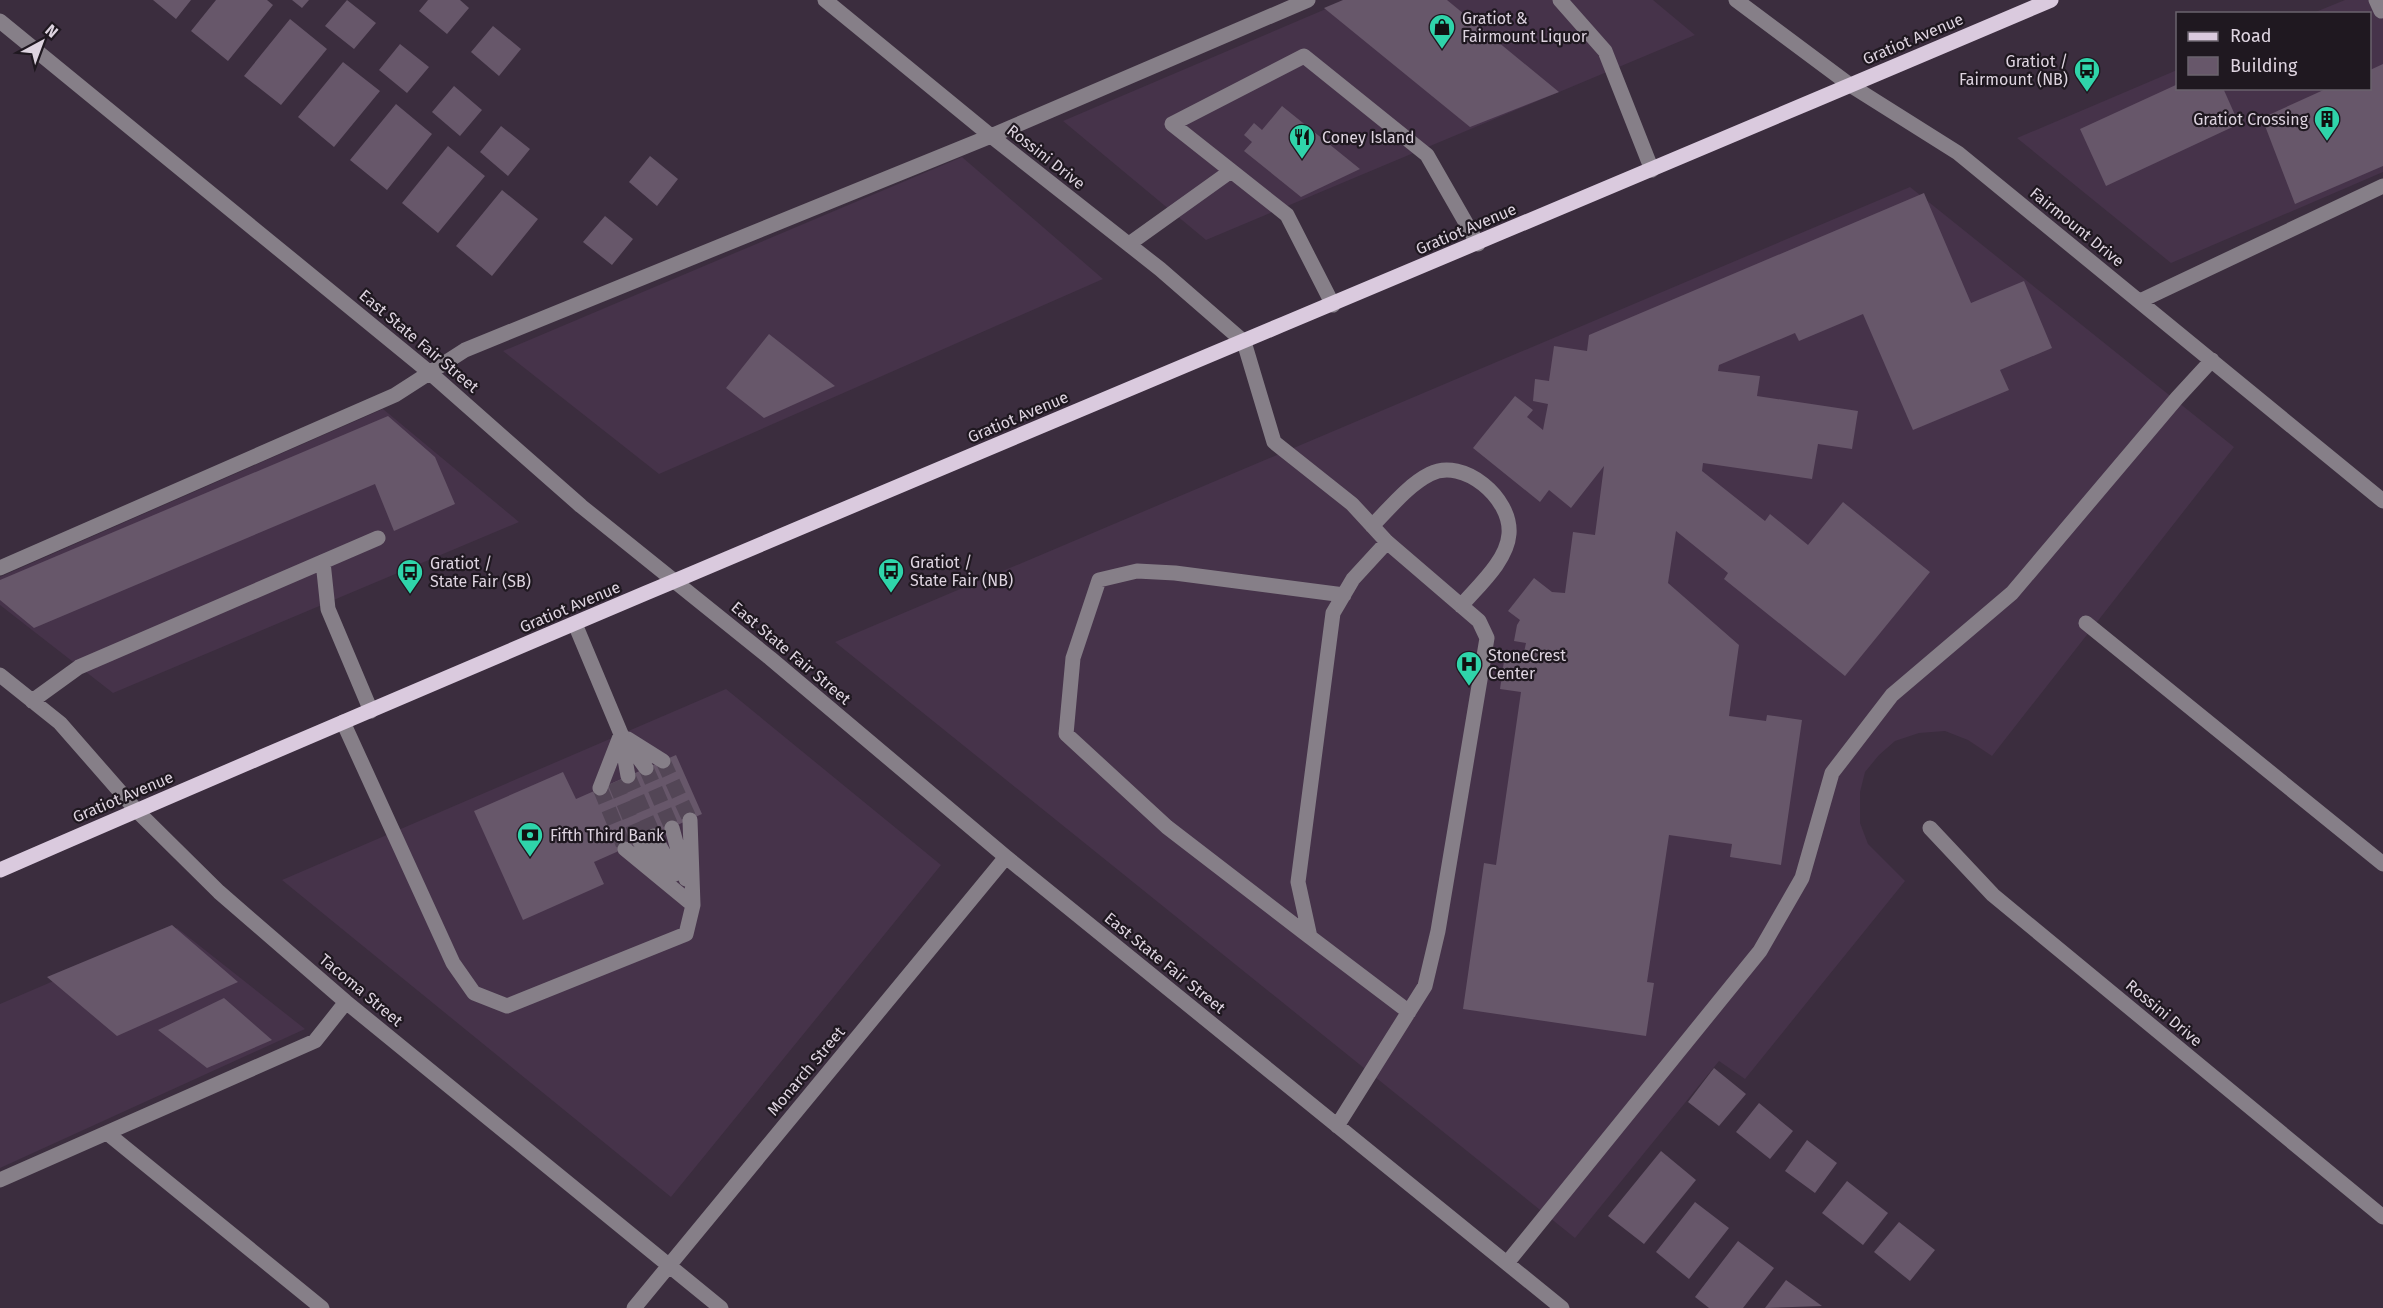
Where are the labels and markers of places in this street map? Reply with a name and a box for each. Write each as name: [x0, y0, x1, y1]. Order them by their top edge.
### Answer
place label: Gratiot & Fairmount Liquor: [1462, 9, 1588, 46]
shop icon: Gratiot & Fairmount Liquor: [1427, 12, 1457, 50]
place label: Gratiot / Fairmount (NB): [1959, 52, 2068, 89]
bus stop icon: Gratiot / Fairmount (NB): [2072, 55, 2102, 93]
building icon: Gratiot Crossing: [2312, 104, 2342, 142]
place label: Gratiot Crossing: [2193, 110, 2309, 129]
restaurant icon: Coney Island: [1287, 122, 1317, 160]
place label: Coney Island: [1322, 128, 1415, 147]
place label: Gratiot / State Fair (NB): [910, 553, 1013, 590]
place label: Gratiot / State Fair (SB): [430, 554, 531, 591]
bus stop icon: Gratiot / State Fair (NB): [876, 556, 906, 594]
bus stop icon: Gratiot / State Fair (SB): [395, 557, 425, 595]
place label: StoneCrest Center: [1488, 646, 1566, 683]
hospital icon: StoneCrest Center: [1454, 649, 1484, 687]
bank icon: Fifth Third Bank: [515, 820, 545, 858]
place label: Fifth Third Bank: [550, 826, 665, 845]

